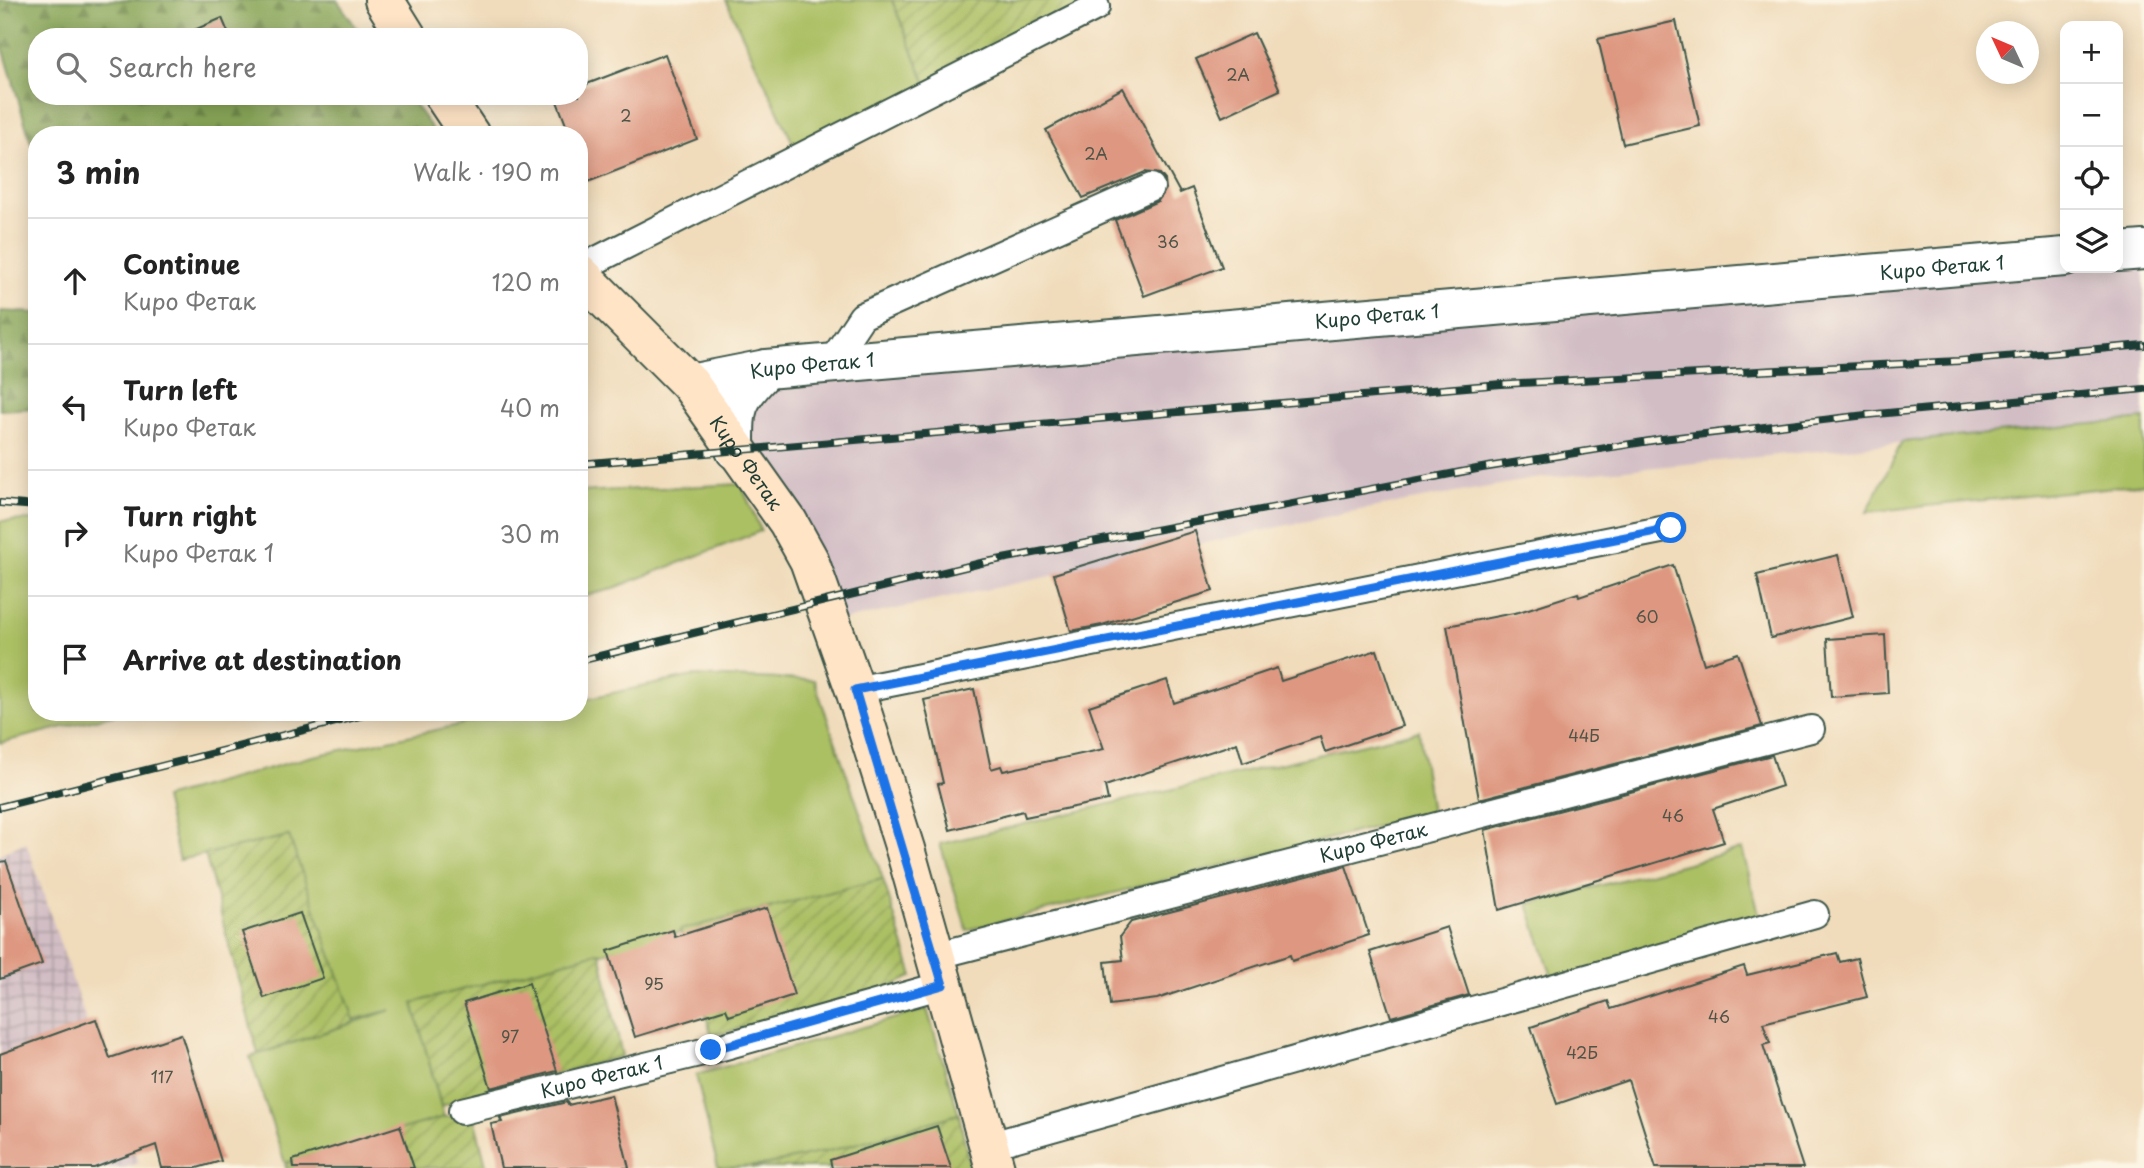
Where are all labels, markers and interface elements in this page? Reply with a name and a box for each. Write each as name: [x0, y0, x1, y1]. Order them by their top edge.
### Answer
north arrow: [1976, 21, 2039, 84]
map controls: [2060, 21, 2123, 273]
button: +: [2060, 21, 2123, 84]
search box: [28, 28, 588, 105]
text: Search here: [108, 47, 257, 86]
icon: search: [52, 48, 90, 86]
house number: 2А: [1226, 62, 1250, 86]
button: −: [2060, 84, 2123, 147]
house number: 2: [620, 103, 632, 127]
house number: 2А: [1084, 141, 1108, 165]
button: locate: [2060, 147, 2123, 210]
text: 3 min: [56, 149, 141, 194]
text: Walk · 190 m: [413, 154, 560, 189]
button: layers: [2060, 210, 2123, 273]
house number: 36: [1157, 229, 1179, 253]
text: Continue: [123, 244, 240, 283]
street label: Киро Фетак 1: [1879, 247, 2006, 286]
icon: ahead: [56, 262, 94, 300]
text: 120 m: [492, 264, 560, 299]
text: Киро Фетак: [123, 283, 256, 318]
street label: Киро Фетак 1: [1314, 296, 1441, 335]
street label: Киро Фетак 1: [747, 345, 876, 385]
text: Turn left: [123, 370, 238, 409]
icon: left: [56, 388, 94, 426]
text: 40 m: [500, 390, 560, 425]
text: Киро Фетак: [123, 409, 256, 444]
street label: Киро Фетак: [704, 410, 791, 516]
text: Turn right: [123, 496, 257, 535]
route start: [1655, 512, 1686, 543]
icon: right: [56, 514, 94, 552]
text: 30 m: [499, 516, 560, 551]
text: Киро Фетак 1: [123, 535, 274, 570]
house number: 60: [1636, 604, 1658, 628]
icon: arrive: [56, 640, 94, 678]
text: Arrive at destination: [123, 640, 402, 679]
house number: 44Б: [1568, 723, 1600, 747]
house number: 46: [1662, 803, 1684, 827]
street label: Киро Фетак: [1317, 814, 1431, 869]
house number: 95: [644, 971, 664, 995]
house number: 46: [1708, 1004, 1730, 1028]
house number: 97: [501, 1024, 519, 1048]
route end: [695, 1034, 726, 1065]
house number: 42Б: [1566, 1040, 1598, 1064]
street label: Киро Фетак 1: [538, 1047, 666, 1104]
house number: 117: [151, 1064, 173, 1088]

